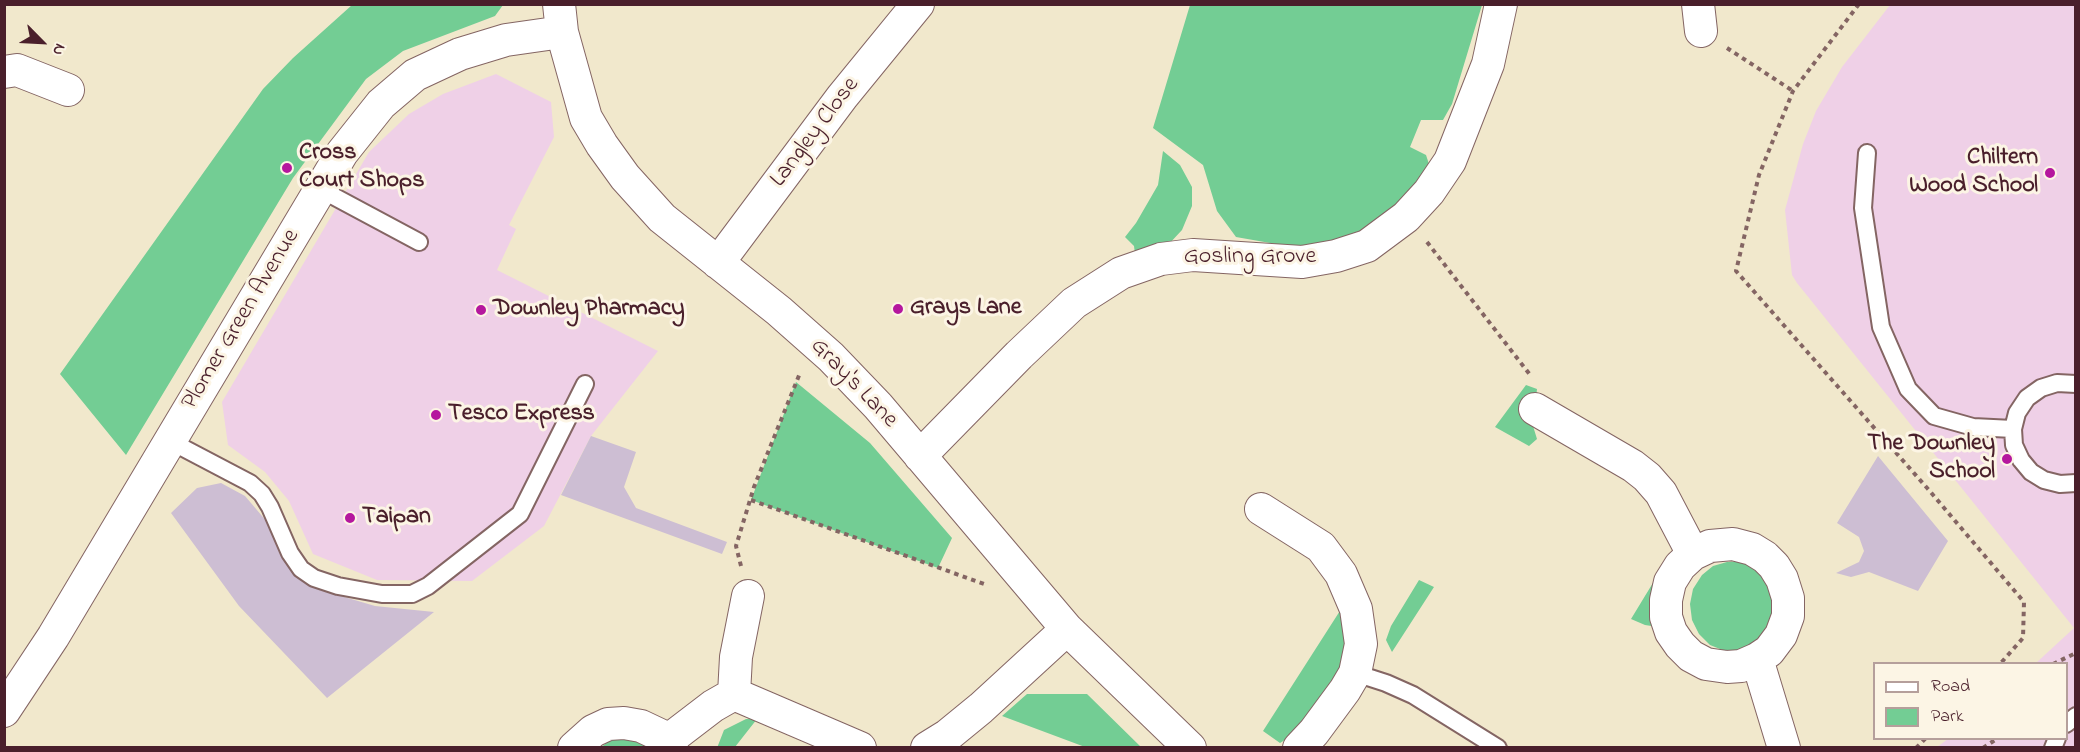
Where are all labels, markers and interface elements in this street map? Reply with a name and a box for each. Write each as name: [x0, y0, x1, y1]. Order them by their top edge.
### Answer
north arrow: [12, 12, 72, 72]
text: N: [45, 40, 72, 59]
street label: Langley Close: [765, 72, 867, 194]
place label: Cross Court Shops: [299, 140, 424, 196]
place label: Chiltern Wood School: [1909, 145, 2038, 201]
marker: Cross Court Shops: [280, 161, 294, 175]
marker: Chiltern Wood School: [2043, 166, 2057, 180]
street label: Plomer Green Avenue: [177, 225, 307, 415]
street label: Gosling Grove: [1184, 244, 1316, 272]
place label: Grays Lane: [910, 295, 1021, 323]
place label: Downley Pharmacy: [493, 296, 685, 324]
marker: Grays Lane: [891, 302, 905, 316]
marker: Downley Pharmacy: [474, 303, 488, 317]
street label: Gray's Lane: [803, 333, 903, 435]
place label: Tesco Express: [448, 401, 595, 429]
marker: Tesco Express: [429, 408, 443, 422]
place label: The Downley School: [1867, 431, 1995, 487]
marker: The Downley School: [2000, 452, 2014, 466]
place label: Taipan: [362, 504, 431, 532]
marker: Taipan: [343, 511, 357, 525]
legend: [1873, 662, 2068, 740]
text: Road: [1931, 674, 1970, 700]
text: Park: [1931, 704, 1964, 730]

